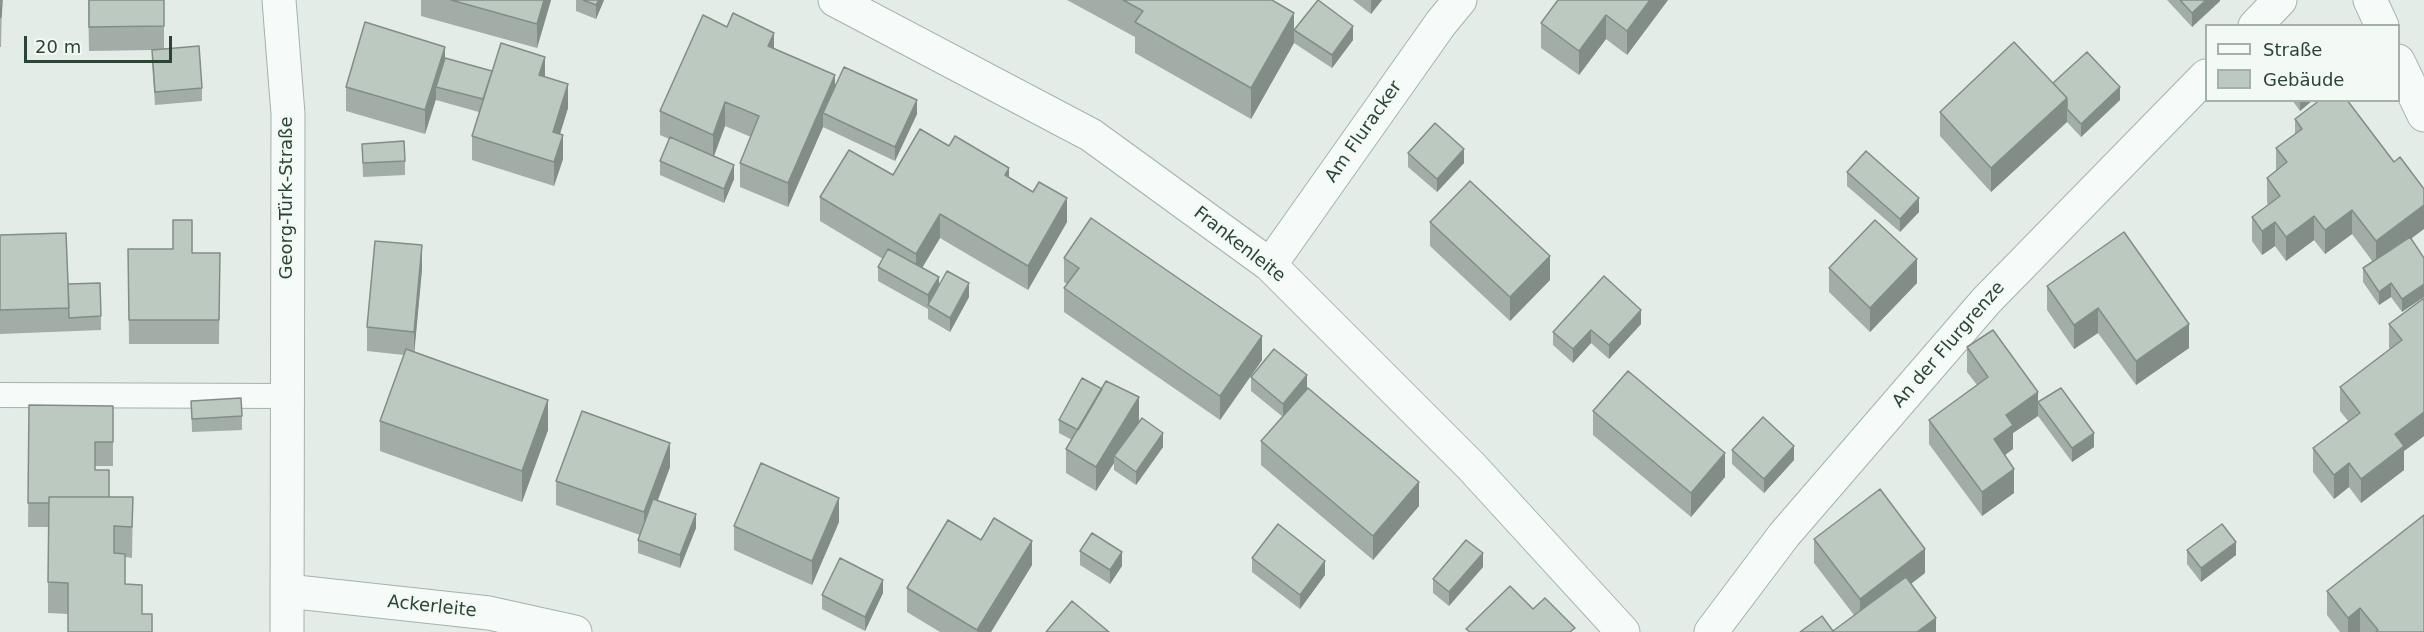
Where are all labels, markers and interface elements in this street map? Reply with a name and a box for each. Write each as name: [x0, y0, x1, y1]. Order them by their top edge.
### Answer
scale bar: [27, 24, 176, 62]
legend: [2205, 24, 2400, 102]
text: 20 m: [35, 36, 81, 57]
text: Straße: [2263, 39, 2322, 60]
text: Gebäude: [2263, 69, 2344, 90]
street label: Am Fluracker: [1321, 77, 1407, 187]
street label: Georg-Türk-Straße: [276, 117, 298, 279]
street label: Frankenleite: [1189, 203, 1289, 287]
street label: An der Flurgrenze: [1888, 277, 2010, 413]
street label: Ackerleite: [386, 592, 478, 622]

